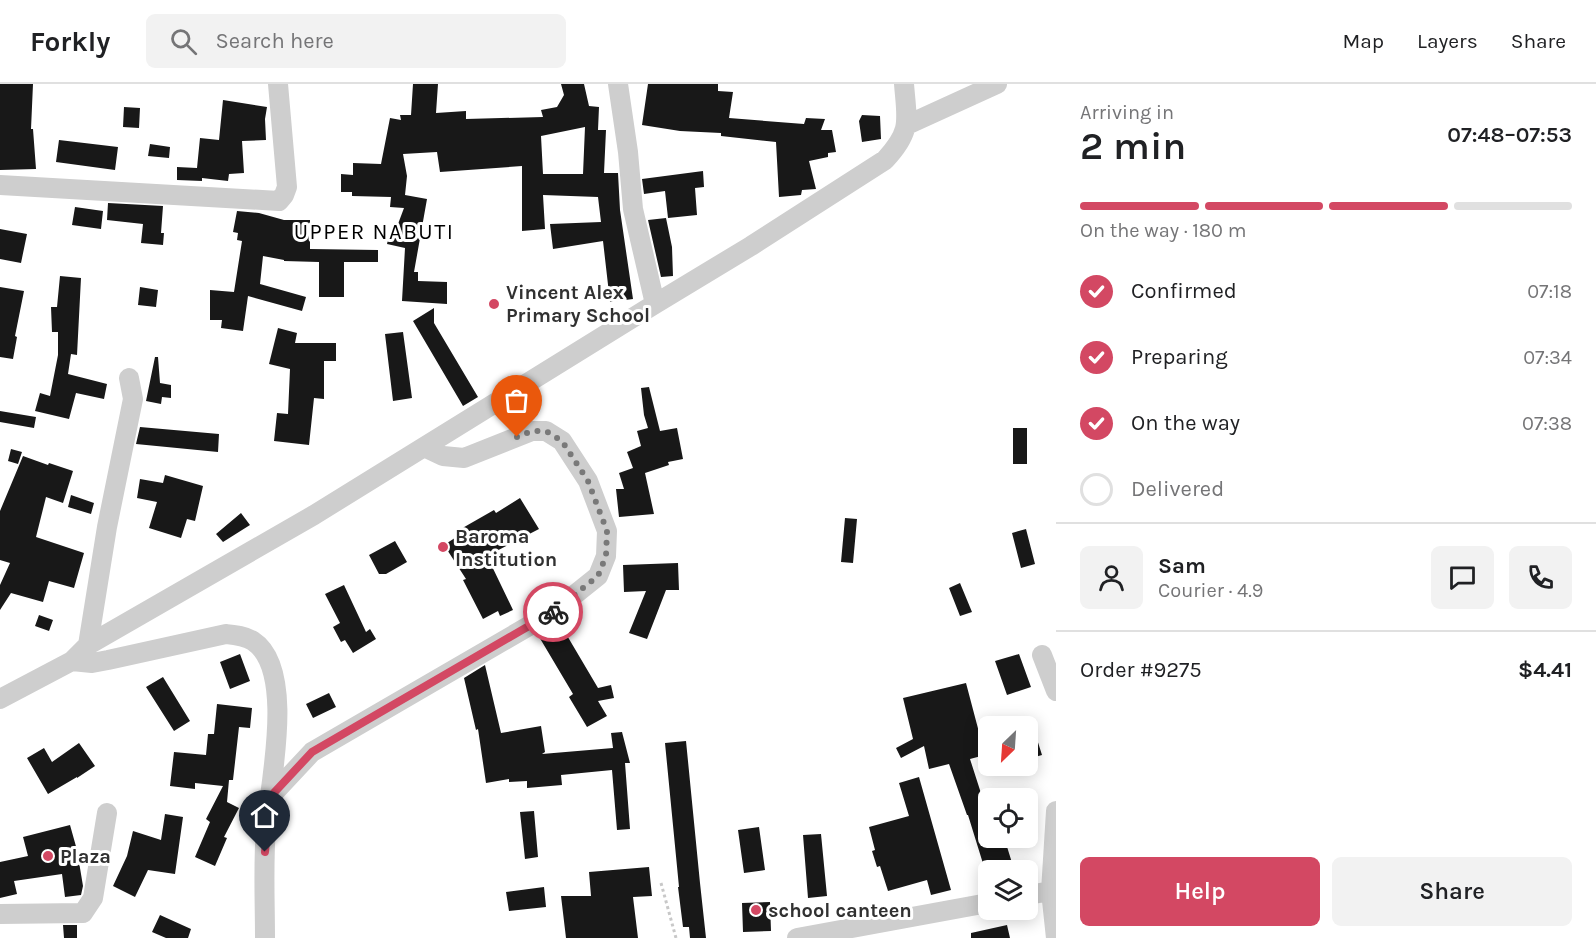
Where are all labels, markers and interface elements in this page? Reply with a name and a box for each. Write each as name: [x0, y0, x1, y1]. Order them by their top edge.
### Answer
search box: [146, 14, 566, 68]
text: Forkly: [30, 25, 110, 58]
icon: search: [167, 25, 200, 58]
text: Search here: [215, 28, 334, 54]
text: Map: [1342, 29, 1384, 53]
text: Layers: [1417, 29, 1478, 53]
text: Share: [1511, 29, 1566, 53]
text: Arriving in: [1080, 101, 1174, 124]
text: 07:48–07:53: [1447, 122, 1572, 148]
text: 2 min: [1080, 123, 1186, 169]
district label: UPPER NABUTI: [294, 219, 454, 245]
text: On the way · 180 m: [1080, 219, 1246, 242]
icon: check: [1080, 275, 1113, 308]
text: Confirmed: [1131, 278, 1237, 304]
text: 07:18: [1527, 280, 1572, 303]
place label: Vincent Alex Primary School: [506, 281, 650, 327]
marker: Vincent Alex Primary School: [487, 297, 501, 311]
icon: check: [1080, 341, 1113, 374]
text: Preparing: [1131, 344, 1228, 370]
text: 07:34: [1523, 346, 1572, 369]
pin: [491, 375, 542, 437]
icon: bag: [500, 384, 533, 417]
icon: check: [1080, 407, 1113, 440]
text: On the way: [1131, 410, 1240, 436]
text: 07:38: [1522, 412, 1572, 435]
text: Delivered: [1131, 476, 1224, 502]
place label: Baroma Institution: [455, 525, 557, 571]
marker: Baroma Institution: [436, 540, 450, 554]
button: person: [1080, 546, 1143, 609]
button: chat: [1431, 546, 1494, 609]
button: phone: [1509, 546, 1572, 609]
text: Sam: [1158, 553, 1206, 579]
text: Courier · 4.9: [1158, 579, 1263, 602]
courier: [523, 582, 583, 642]
icon: bike: [537, 596, 570, 629]
text: Order #9275: [1080, 657, 1202, 683]
text: $4.41: [1518, 657, 1572, 683]
north arrow: [978, 716, 1038, 776]
map controls: [978, 716, 1038, 920]
button: locate: [978, 788, 1038, 848]
pin: [239, 790, 290, 852]
icon: home: [248, 799, 281, 832]
place label: Plaza: [60, 845, 111, 868]
marker: Plaza: [41, 849, 55, 863]
button: Help: [1080, 857, 1320, 926]
button: Share: [1332, 857, 1572, 926]
button: layers: [978, 860, 1038, 920]
place label: school canteen: [768, 899, 912, 922]
marker: school canteen: [749, 903, 763, 917]

